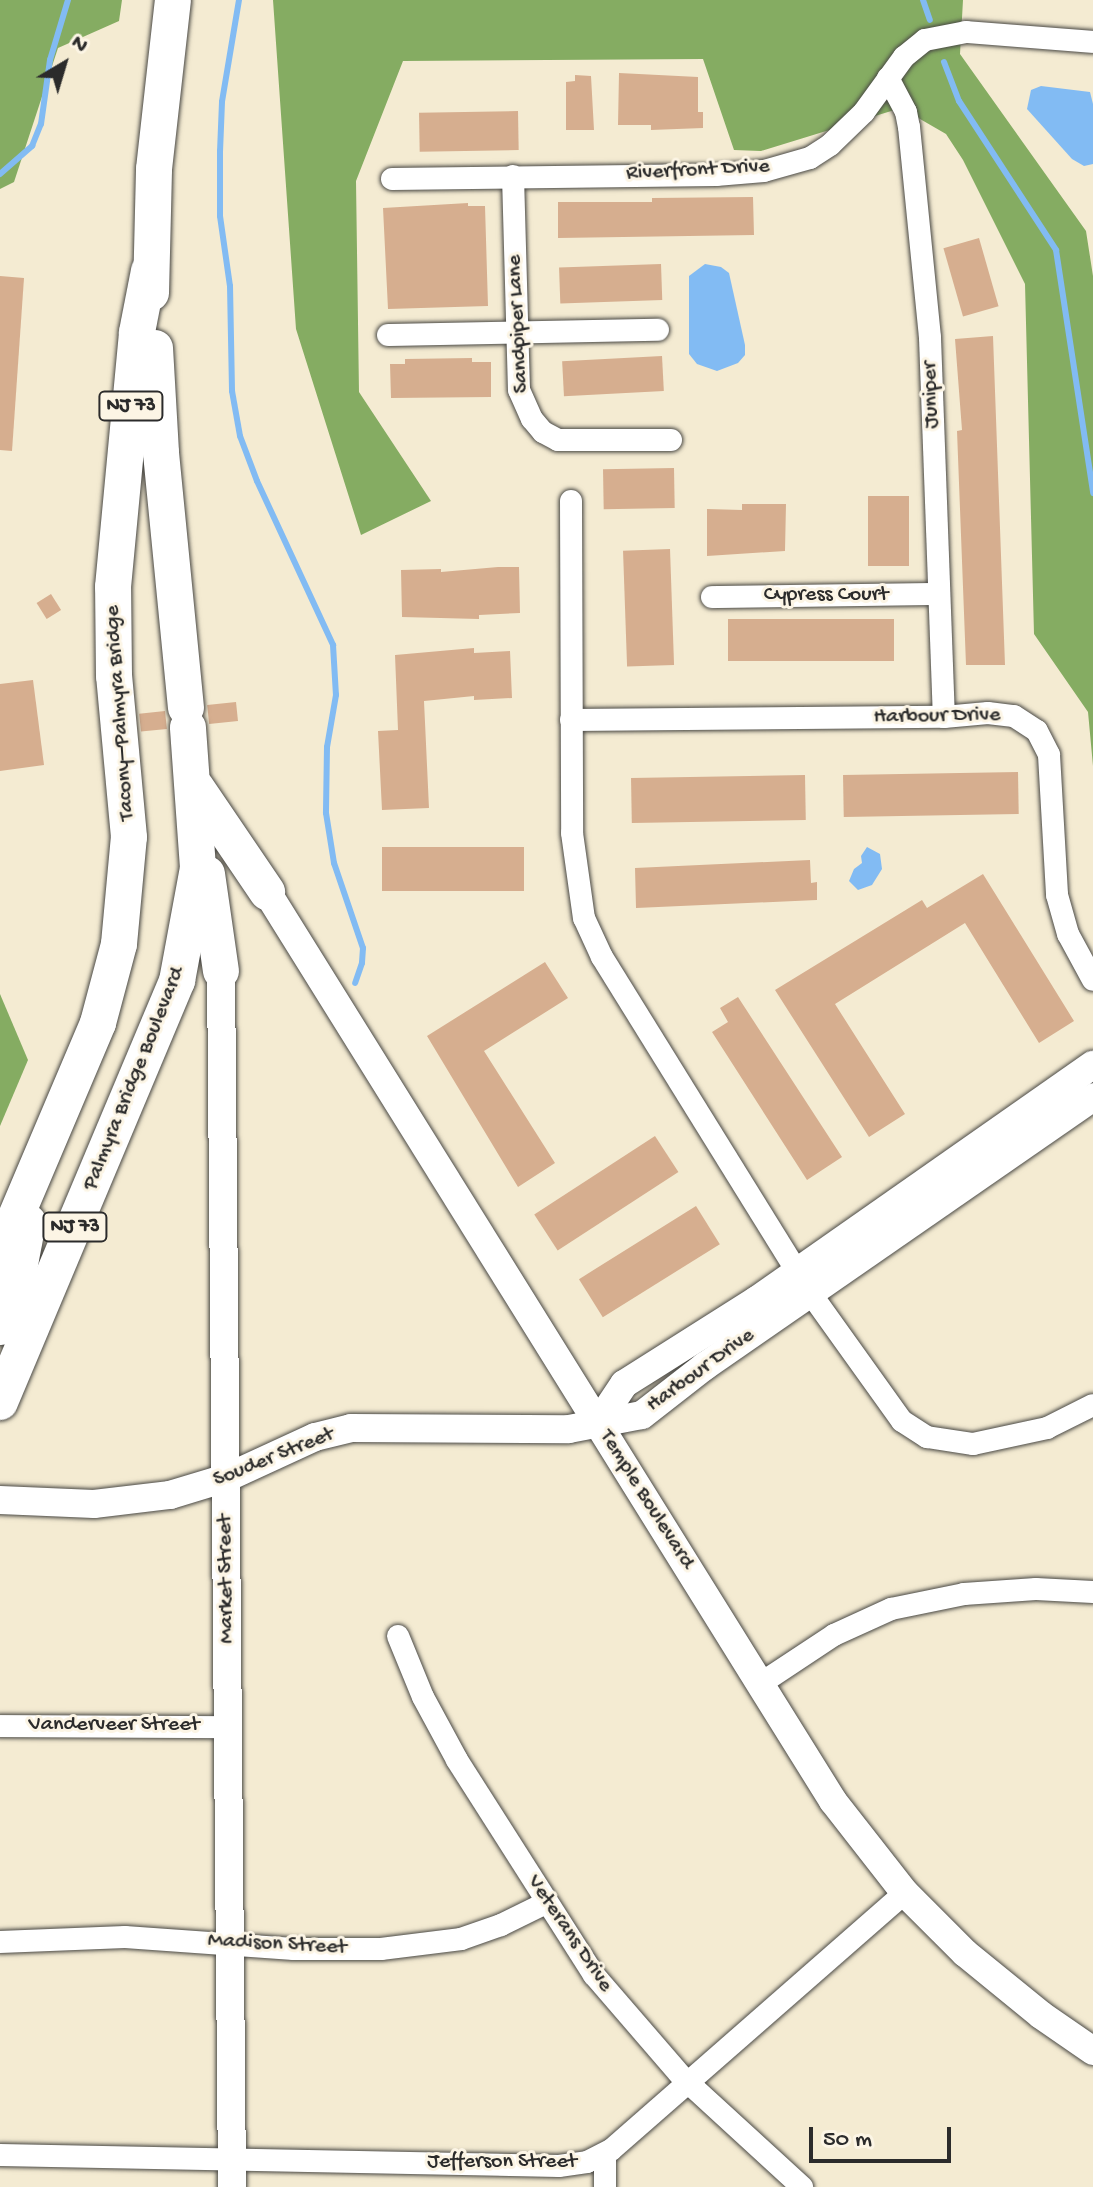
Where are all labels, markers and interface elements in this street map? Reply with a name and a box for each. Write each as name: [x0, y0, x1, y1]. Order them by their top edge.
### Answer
north arrow: [24, 24, 104, 104]
text: N: [65, 30, 92, 60]
street label: Riverfront Drive: [626, 154, 770, 188]
street label: Sandpiper Lane: [502, 254, 536, 394]
street label: Juniper: [918, 361, 946, 429]
road number: NJ 73: [97, 390, 165, 422]
street label: Cypress Court: [764, 583, 888, 609]
street label: Tacony–Palmyra Bridge: [100, 604, 142, 822]
street label: Harbour Drive: [873, 703, 1001, 731]
street label: Palmyra Bridge Boulevard: [78, 964, 192, 1194]
road number: NJ 73: [41, 1211, 109, 1243]
street label: Harbour Drive: [642, 1323, 760, 1419]
street label: Souder Street: [210, 1422, 338, 1494]
street label: Temple Boulevard: [593, 1425, 699, 1575]
street label: Market Street: [213, 1514, 241, 1644]
street label: Vanderveer Street: [28, 1713, 200, 1739]
street label: Veterans Drive: [520, 1870, 618, 1998]
street label: Madison Street: [207, 1928, 347, 1962]
scale bar: [813, 2111, 955, 2161]
text: 50 m: [823, 2126, 872, 2155]
street label: Jefferson Street: [427, 2150, 577, 2176]

